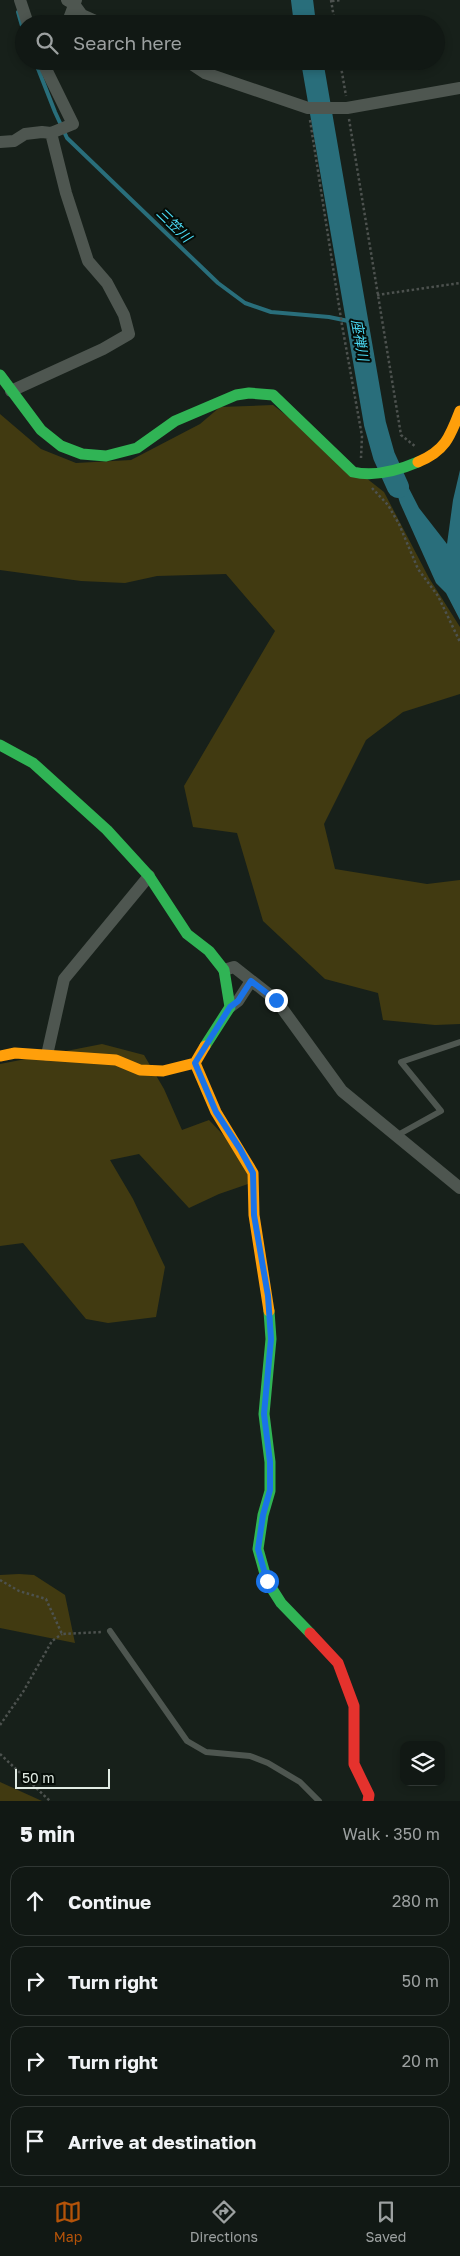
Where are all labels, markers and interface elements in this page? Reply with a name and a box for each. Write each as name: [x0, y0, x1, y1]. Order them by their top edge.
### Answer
search box: [15, 15, 445, 70]
icon: search: [33, 29, 61, 57]
text: Search here: [73, 31, 182, 54]
water label: 三笠川: [153, 204, 197, 247]
water label: 座禅川: [348, 318, 373, 364]
route end: [265, 989, 288, 1012]
route start: [256, 1570, 279, 1593]
map controls: [400, 1741, 445, 1786]
button: layers: [400, 1741, 445, 1786]
scale bar: [15, 1766, 110, 1789]
text: 50 m: [22, 1769, 55, 1786]
text: 5 min: [20, 1821, 75, 1847]
text: Walk · 350 m: [343, 1824, 440, 1844]
icon: ahead: [21, 1887, 49, 1915]
text: Continue: [68, 1890, 151, 1913]
text: 280 m: [392, 1891, 439, 1911]
icon: right: [21, 1967, 49, 1995]
text: Turn right: [68, 1970, 158, 1993]
text: 50 m: [402, 1971, 439, 1991]
icon: right: [21, 2047, 49, 2075]
text: Turn right: [68, 2050, 158, 2073]
text: 20 m: [402, 2051, 439, 2071]
icon: arrive: [21, 2127, 49, 2155]
text: Arrive at destination: [68, 2130, 256, 2153]
tab: Map: [54, 2198, 82, 2245]
tab: Directions: [190, 2198, 258, 2245]
tab: Saved: [365, 2198, 406, 2245]

